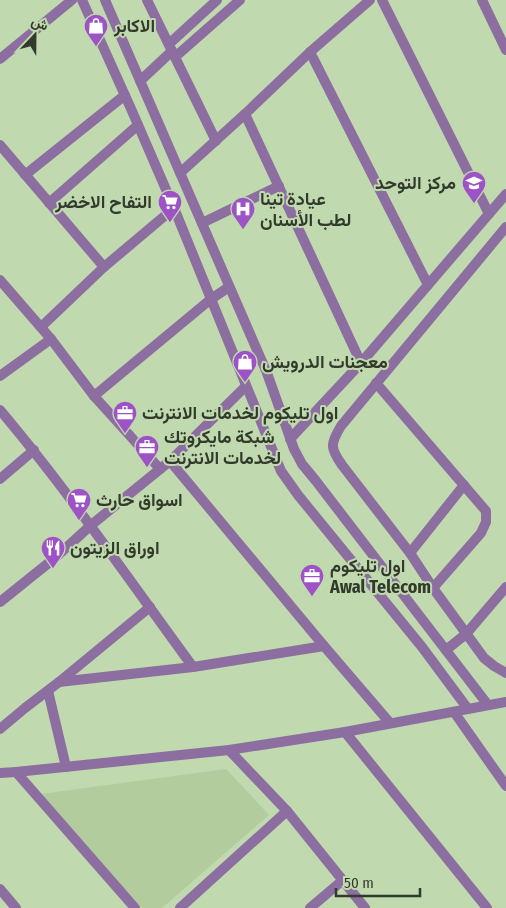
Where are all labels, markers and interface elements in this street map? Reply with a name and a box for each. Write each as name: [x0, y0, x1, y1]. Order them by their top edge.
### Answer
north arrow: [10, 10, 60, 60]
text: ش: [29, 12, 51, 35]
shop icon: الاكابر: [83, 13, 109, 47]
place label: الاكابر: [113, 15, 155, 37]
school or university icon: مركز التوحد: [461, 170, 487, 204]
place label: مركز التوحد: [375, 172, 456, 194]
place label: عيادة تينا لطب الأسنان: [260, 188, 351, 231]
supermarket icon: التفاح الاخضر: [157, 189, 183, 223]
place label: التفاح الاخضر: [54, 191, 152, 214]
hospital icon: عيادة تينا لطب الأسنان: [230, 196, 256, 230]
shop icon: معجنات الدرويش: [232, 349, 258, 383]
place label: معجنات الدرويش: [262, 351, 388, 373]
office icon: اول تليكوم لخدمات الانترنت: [112, 400, 138, 434]
place label: اول تليكوم لخدمات الانترنت: [142, 402, 338, 425]
place label: شبكة مايكروتك لخدمات الانترنت: [164, 426, 281, 469]
office icon: شبكة مايكروتك لخدمات الانترنت: [134, 434, 160, 468]
supermarket icon: اسواق حارث: [66, 487, 92, 521]
place label: اسواق حارث: [96, 489, 183, 511]
restaurant icon: اوراق الزيتون: [40, 535, 66, 569]
place label: اوراق الزيتون: [70, 537, 160, 559]
place label: اول تليكوم Awal Telecom: [329, 555, 431, 598]
office icon: اول تليكوم Awal Telecom: [299, 563, 325, 597]
scale bar: [336, 866, 420, 898]
text: 50 m: [344, 874, 374, 892]

